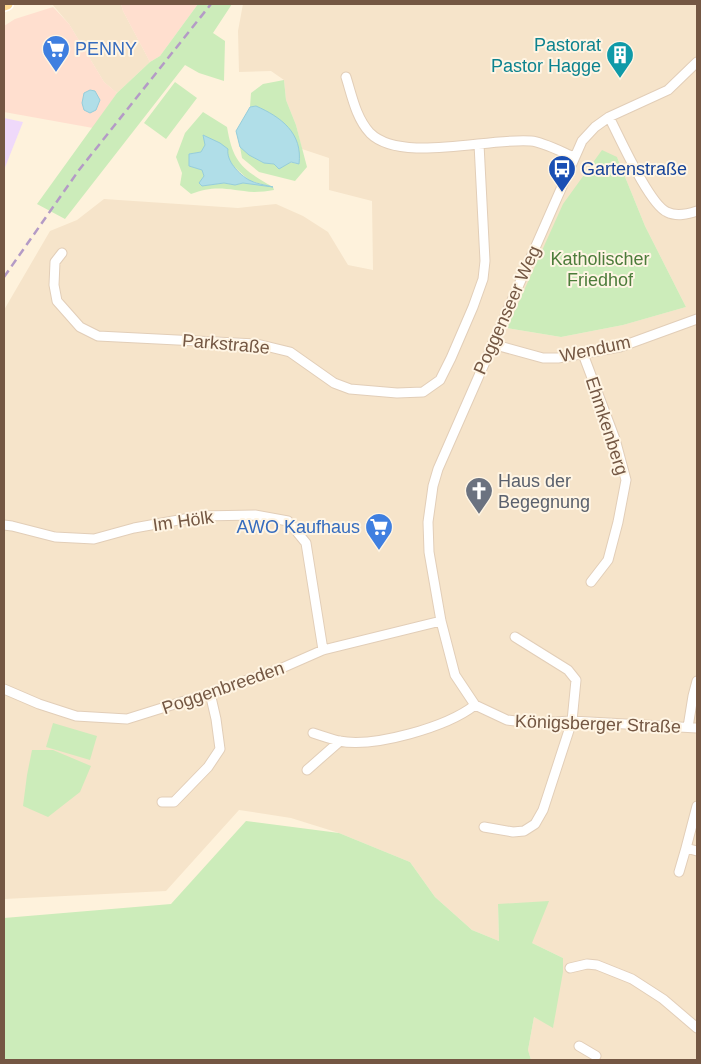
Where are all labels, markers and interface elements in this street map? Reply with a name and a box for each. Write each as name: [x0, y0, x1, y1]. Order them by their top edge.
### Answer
supermarket icon: PENNY: [41, 34, 71, 73]
place label: Pastorat Pastor Hagge: [491, 35, 601, 76]
place label: PENNY: [75, 39, 137, 59]
building icon: Pastorat Pastor Hagge: [605, 40, 635, 79]
bus stop icon: Gartenstraße: [547, 154, 577, 193]
place label: Gartenstraße: [581, 159, 687, 179]
street label: Poggenseer Weg: [470, 243, 544, 377]
park label: Katholischer Friedhof: [550, 249, 650, 290]
street label: Parkstraße: [181, 330, 271, 358]
street label: Wendum: [558, 332, 632, 366]
street label: Ehmkenberg: [582, 374, 632, 478]
place label: Haus der Begegnung: [498, 471, 590, 512]
church icon: Haus der Begegnung: [464, 476, 494, 515]
street label: Im Hölk: [151, 507, 216, 535]
supermarket icon: AWO Kaufhaus: [364, 512, 394, 551]
place label: AWO Kaufhaus: [237, 517, 360, 537]
street label: Poggenbreeden: [159, 658, 287, 718]
street label: Königsberger Straße: [515, 711, 681, 737]

